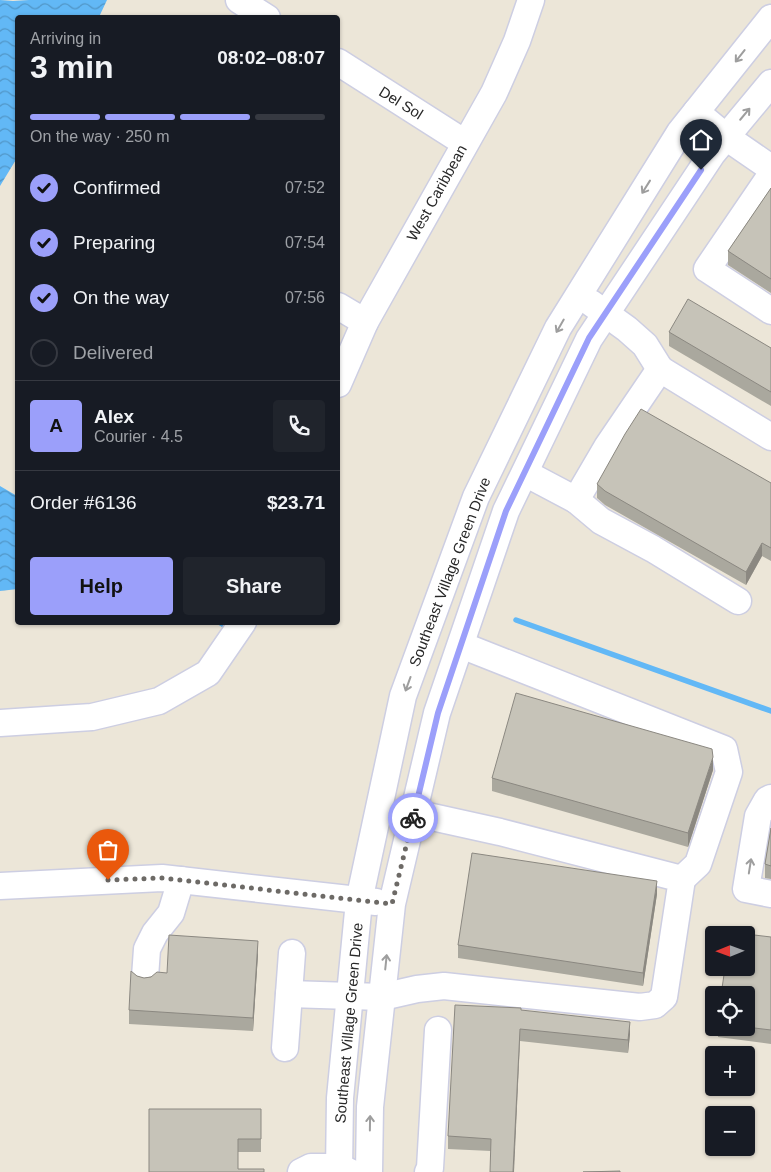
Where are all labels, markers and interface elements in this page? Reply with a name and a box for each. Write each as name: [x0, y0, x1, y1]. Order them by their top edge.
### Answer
text: Arriving in: [30, 30, 101, 47]
text: 08:02–08:07: [217, 47, 325, 68]
text: 3 min: [30, 49, 114, 85]
one-way arrow: [735, 49, 746, 62]
street label: Del Sol: [376, 83, 426, 123]
one-way arrow: [740, 108, 751, 121]
pin: [680, 119, 722, 170]
icon: home: [687, 126, 715, 154]
text: On the way · 250 m: [30, 128, 170, 145]
street label: West Caribbean: [403, 142, 470, 244]
icon: check: [30, 174, 58, 202]
text: Confirmed: [73, 177, 161, 198]
text: 07:52: [285, 179, 325, 196]
one-way arrow: [640, 180, 650, 194]
icon: check: [30, 229, 58, 257]
text: Preparing: [73, 232, 155, 253]
text: 07:54: [285, 234, 325, 251]
icon: check: [30, 284, 58, 312]
text: On the way: [73, 287, 169, 308]
text: 07:56: [285, 289, 325, 306]
one-way arrow: [555, 318, 565, 333]
text: Delivered: [73, 342, 153, 363]
button: phone: [273, 400, 325, 452]
text: Alex: [94, 406, 134, 427]
text: A: [49, 415, 63, 436]
text: Courier · 4.5: [94, 428, 183, 445]
street label: Southeast Village Green Drive: [405, 475, 494, 669]
text: Order #6136: [30, 492, 137, 513]
text: $23.71: [267, 492, 325, 513]
button: Help: [30, 557, 173, 615]
button: Share: [183, 557, 325, 615]
one-way arrow: [403, 676, 412, 691]
courier: [388, 793, 438, 843]
icon: bike: [399, 804, 427, 832]
pin: [87, 829, 129, 880]
icon: bag: [94, 836, 122, 864]
one-way arrow: [745, 859, 755, 875]
street label: Southeast Village Green Drive: [331, 922, 366, 1124]
north arrow: [705, 926, 755, 976]
map controls: [705, 926, 755, 1156]
one-way arrow: [381, 954, 391, 970]
button: locate: [705, 986, 755, 1036]
button: +: [705, 1046, 755, 1096]
button: −: [705, 1106, 755, 1156]
one-way arrow: [365, 1116, 374, 1132]

